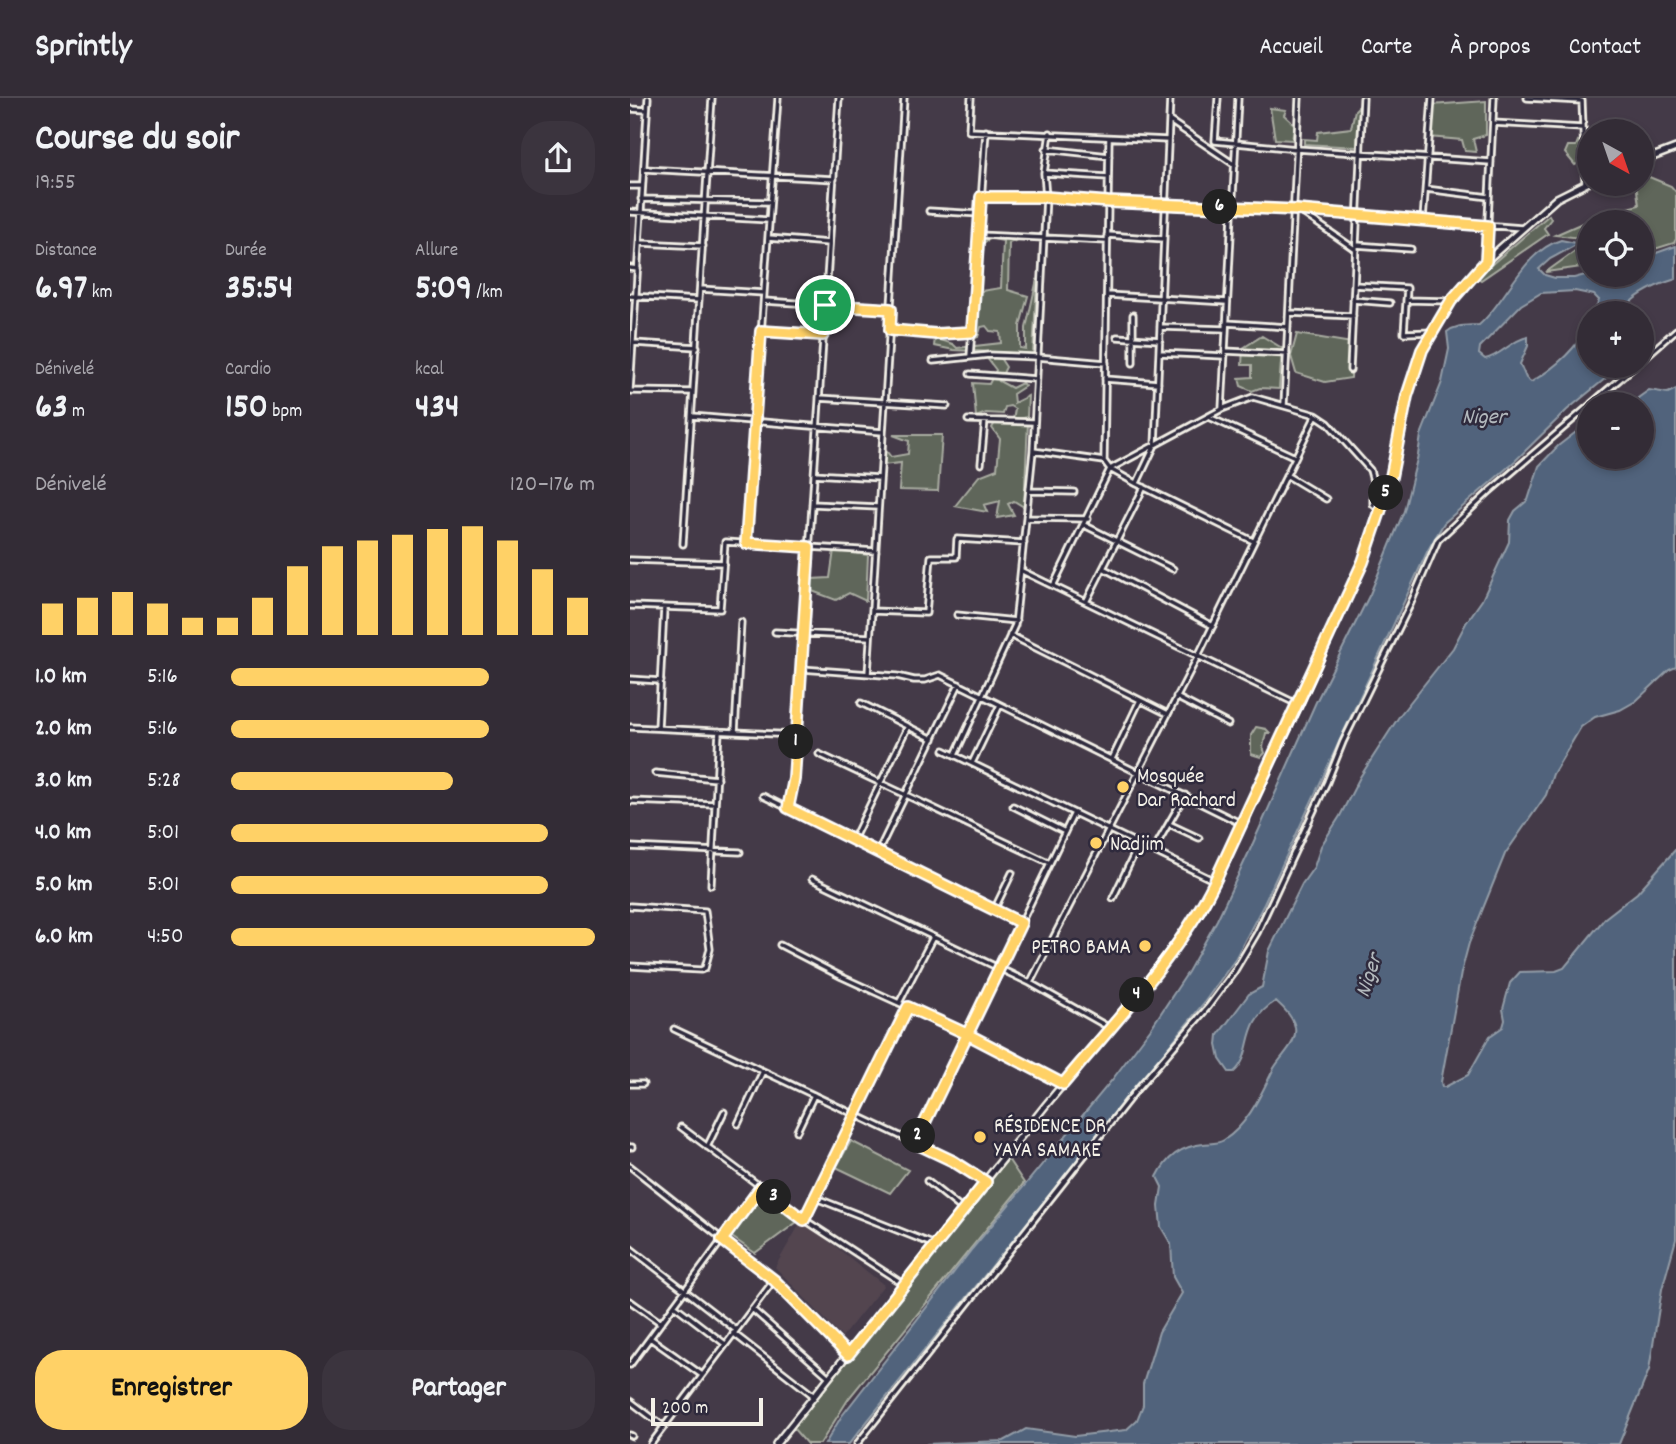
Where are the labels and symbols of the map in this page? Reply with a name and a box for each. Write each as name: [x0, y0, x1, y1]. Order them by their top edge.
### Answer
north arrow: [1577, 119, 1654, 196]
pin: 6: [1202, 190, 1238, 224]
pin: [795, 275, 855, 335]
water label: Niger: [1462, 402, 1509, 435]
pin: 5: [1368, 476, 1404, 510]
pin: 1: [778, 724, 814, 760]
place label: Mosquée Dar Rachard: [1137, 763, 1236, 817]
marker: Mosquée Dar Rachard: [1115, 779, 1131, 795]
place label: Nadjim: [1110, 831, 1164, 861]
marker: Nadjim: [1088, 835, 1104, 851]
place label: PETRO BAMA: [1031, 934, 1131, 964]
marker: PETRO BAMA: [1137, 938, 1153, 954]
water label: Niger: [1348, 948, 1394, 1002]
pin: 4: [1120, 978, 1154, 1012]
place label: RÉSIDENCE DR YAYA SAMAKE: [994, 1113, 1106, 1167]
pin: 2: [900, 1118, 936, 1154]
marker: RÉSIDENCE DR YAYA SAMAKE: [972, 1129, 988, 1145]
pin: 3: [757, 1180, 792, 1214]
scale bar: [651, 1395, 763, 1427]

